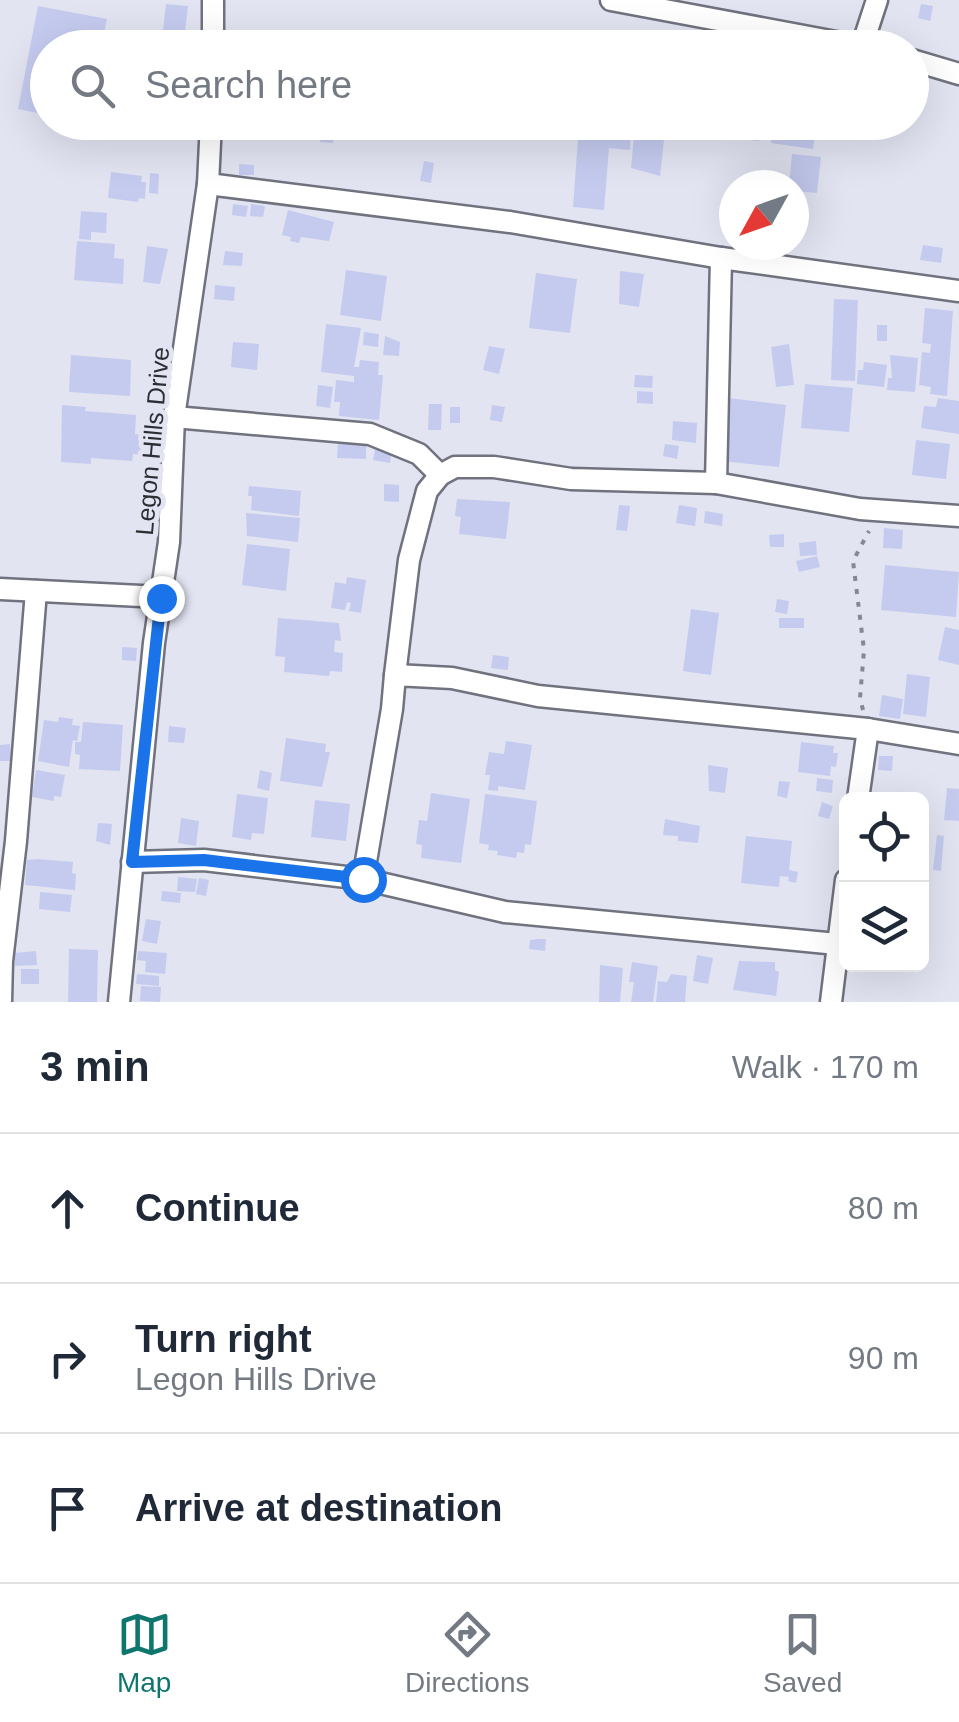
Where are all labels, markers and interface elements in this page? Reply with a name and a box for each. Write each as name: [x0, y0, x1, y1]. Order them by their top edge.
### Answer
search box: [30, 30, 929, 140]
icon: search: [65, 58, 120, 113]
text: Search here: [145, 64, 352, 106]
north arrow: [719, 170, 809, 260]
street label: Legon Hills Drive: [130, 346, 174, 536]
route end: [139, 576, 185, 622]
map controls: [839, 792, 929, 972]
button: locate: [839, 792, 929, 882]
route start: [341, 857, 387, 903]
button: layers: [839, 882, 929, 972]
text: 3 min: [40, 1043, 150, 1090]
text: Walk · 170 m: [732, 1049, 919, 1085]
icon: ahead: [40, 1181, 95, 1236]
text: Continue: [135, 1187, 300, 1229]
text: 80 m: [848, 1190, 919, 1226]
text: Turn right: [135, 1318, 312, 1360]
icon: right: [40, 1331, 95, 1386]
text: 90 m: [848, 1340, 919, 1376]
text: Legon Hills Drive: [135, 1361, 377, 1397]
icon: arrive: [40, 1481, 95, 1536]
text: Arrive at destination: [135, 1487, 502, 1529]
tab: Map: [117, 1607, 172, 1699]
tab: Directions: [405, 1607, 530, 1699]
tab: Saved: [763, 1607, 842, 1699]

